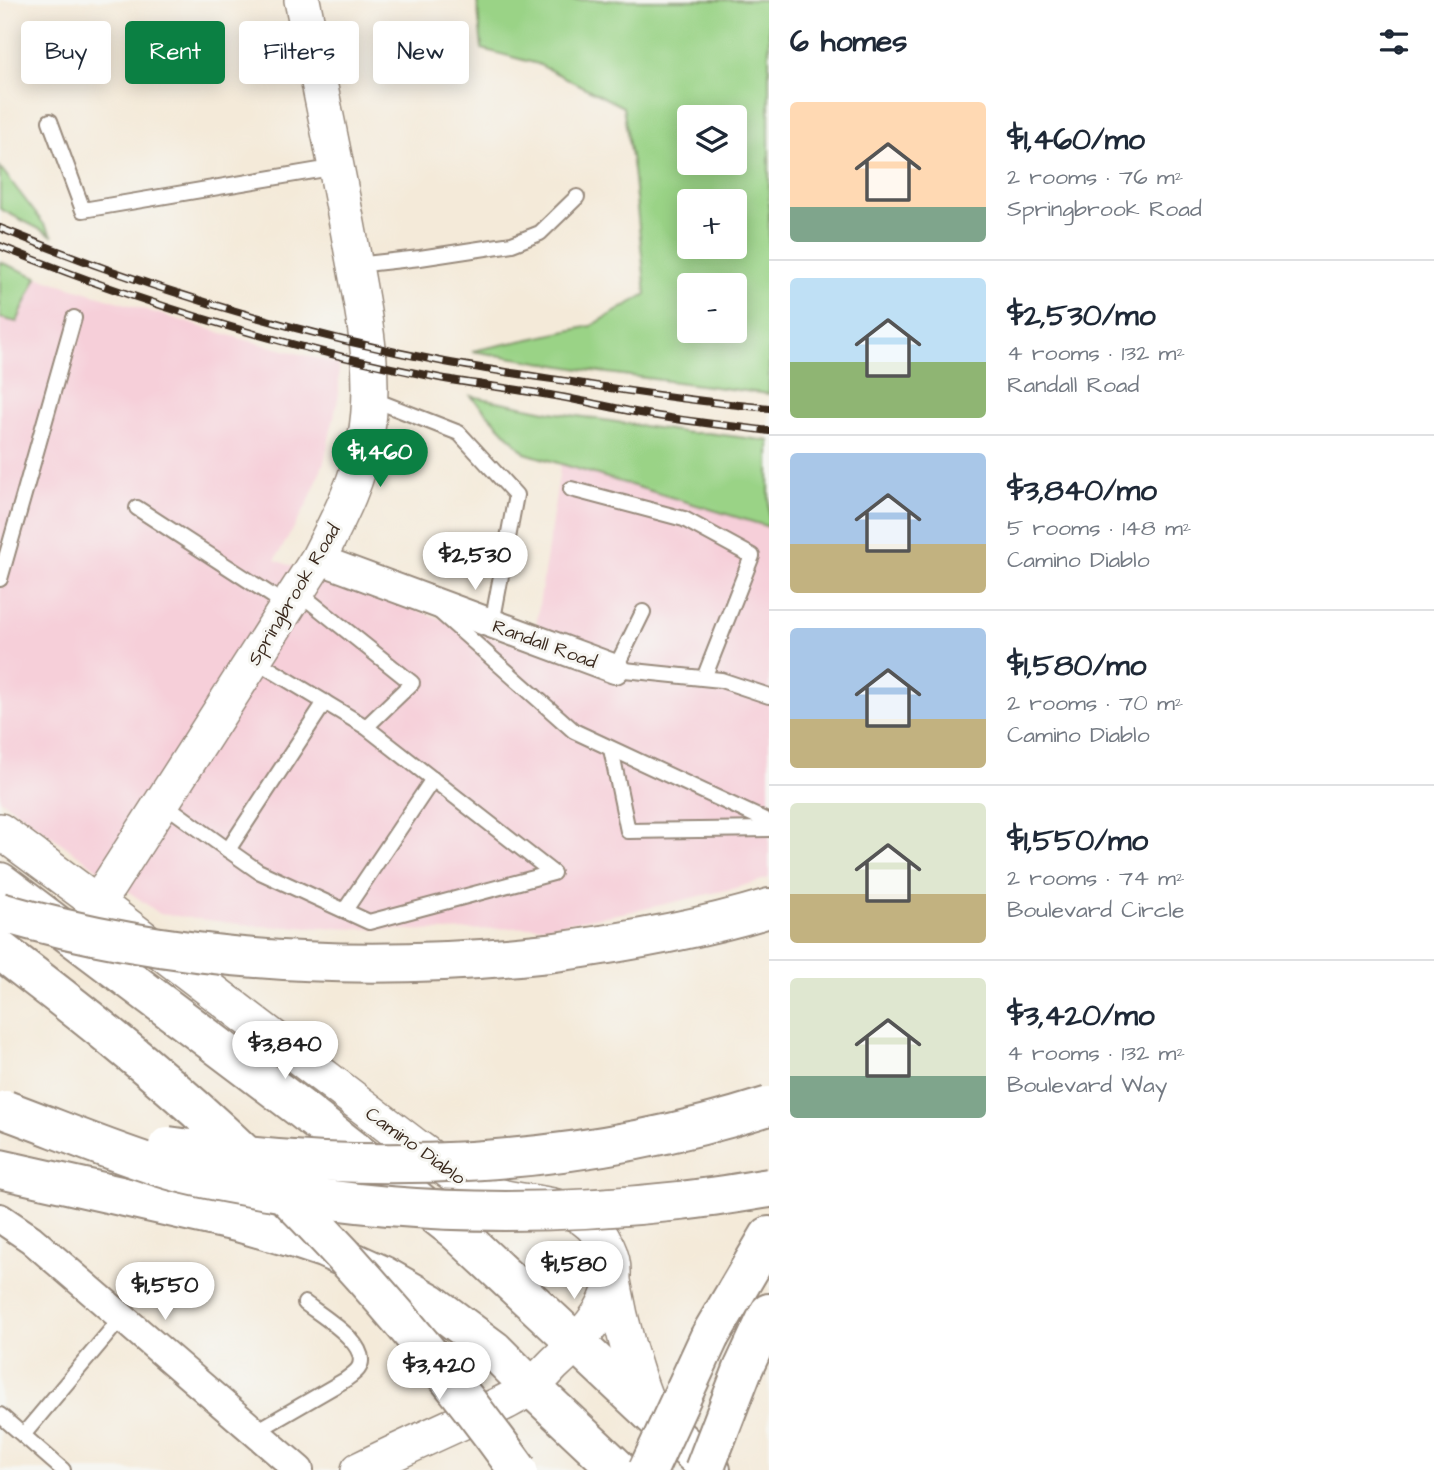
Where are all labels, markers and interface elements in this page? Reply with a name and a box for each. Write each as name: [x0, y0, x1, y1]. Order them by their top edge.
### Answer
chip: Buy: [21, 21, 111, 84]
chip: Rent: [125, 21, 225, 84]
chip: Filters: [239, 21, 359, 84]
chip: New: [373, 21, 469, 84]
text: 6 homes: [790, 21, 907, 63]
icon: filters: [1375, 23, 1413, 61]
map controls: [677, 105, 747, 343]
button: layers: [677, 105, 747, 175]
text: $1,460/mo: [1007, 119, 1145, 161]
icon: home: [846, 130, 930, 214]
text: 2 rooms · 76 m²: [1007, 161, 1183, 193]
button: +: [677, 189, 747, 259]
text: Springbrook Road: [1007, 193, 1202, 225]
button: −: [677, 273, 747, 343]
text: $2,530/mo: [1007, 295, 1156, 337]
icon: home: [846, 306, 930, 390]
text: 4 rooms · 132 m²: [1007, 337, 1185, 369]
text: Randall Road: [1007, 369, 1139, 401]
pin: $1,460: [323, 430, 437, 489]
text: $1,460: [348, 436, 412, 468]
text: $3,840/mo: [1007, 470, 1157, 512]
icon: home: [846, 481, 930, 565]
text: 5 rooms · 148 m²: [1007, 512, 1191, 544]
street label: Springbrook Road: [241, 519, 348, 671]
pin: $2,530: [418, 532, 532, 592]
text: $2,530: [439, 539, 511, 571]
text: Camino Diablo: [1007, 544, 1150, 576]
street label: Randall Road: [488, 613, 601, 676]
text: $1,580/mo: [1007, 645, 1146, 687]
icon: home: [846, 656, 930, 740]
text: 2 rooms · 70 m²: [1007, 687, 1183, 719]
text: Camino Diablo: [1007, 719, 1150, 751]
text: $1,550/mo: [1007, 820, 1148, 862]
icon: home: [846, 831, 930, 915]
text: 2 rooms · 74 m²: [1007, 862, 1185, 894]
text: Boulevard Circle: [1007, 894, 1184, 926]
text: $3,420/mo: [1007, 995, 1155, 1037]
icon: home: [846, 1006, 930, 1090]
pin: $3,840: [228, 1021, 342, 1081]
text: $3,840: [248, 1028, 322, 1060]
text: 4 rooms · 132 m²: [1007, 1037, 1185, 1069]
text: Boulevard Way: [1007, 1069, 1167, 1101]
street label: Camino Diablo: [360, 1101, 471, 1192]
pin: $1,580: [517, 1242, 631, 1301]
text: $1,580: [541, 1248, 607, 1280]
pin: $1,550: [108, 1262, 222, 1322]
text: $1,550: [132, 1269, 198, 1301]
pin: $3,420: [382, 1342, 496, 1402]
text: $3,420: [403, 1349, 475, 1381]

